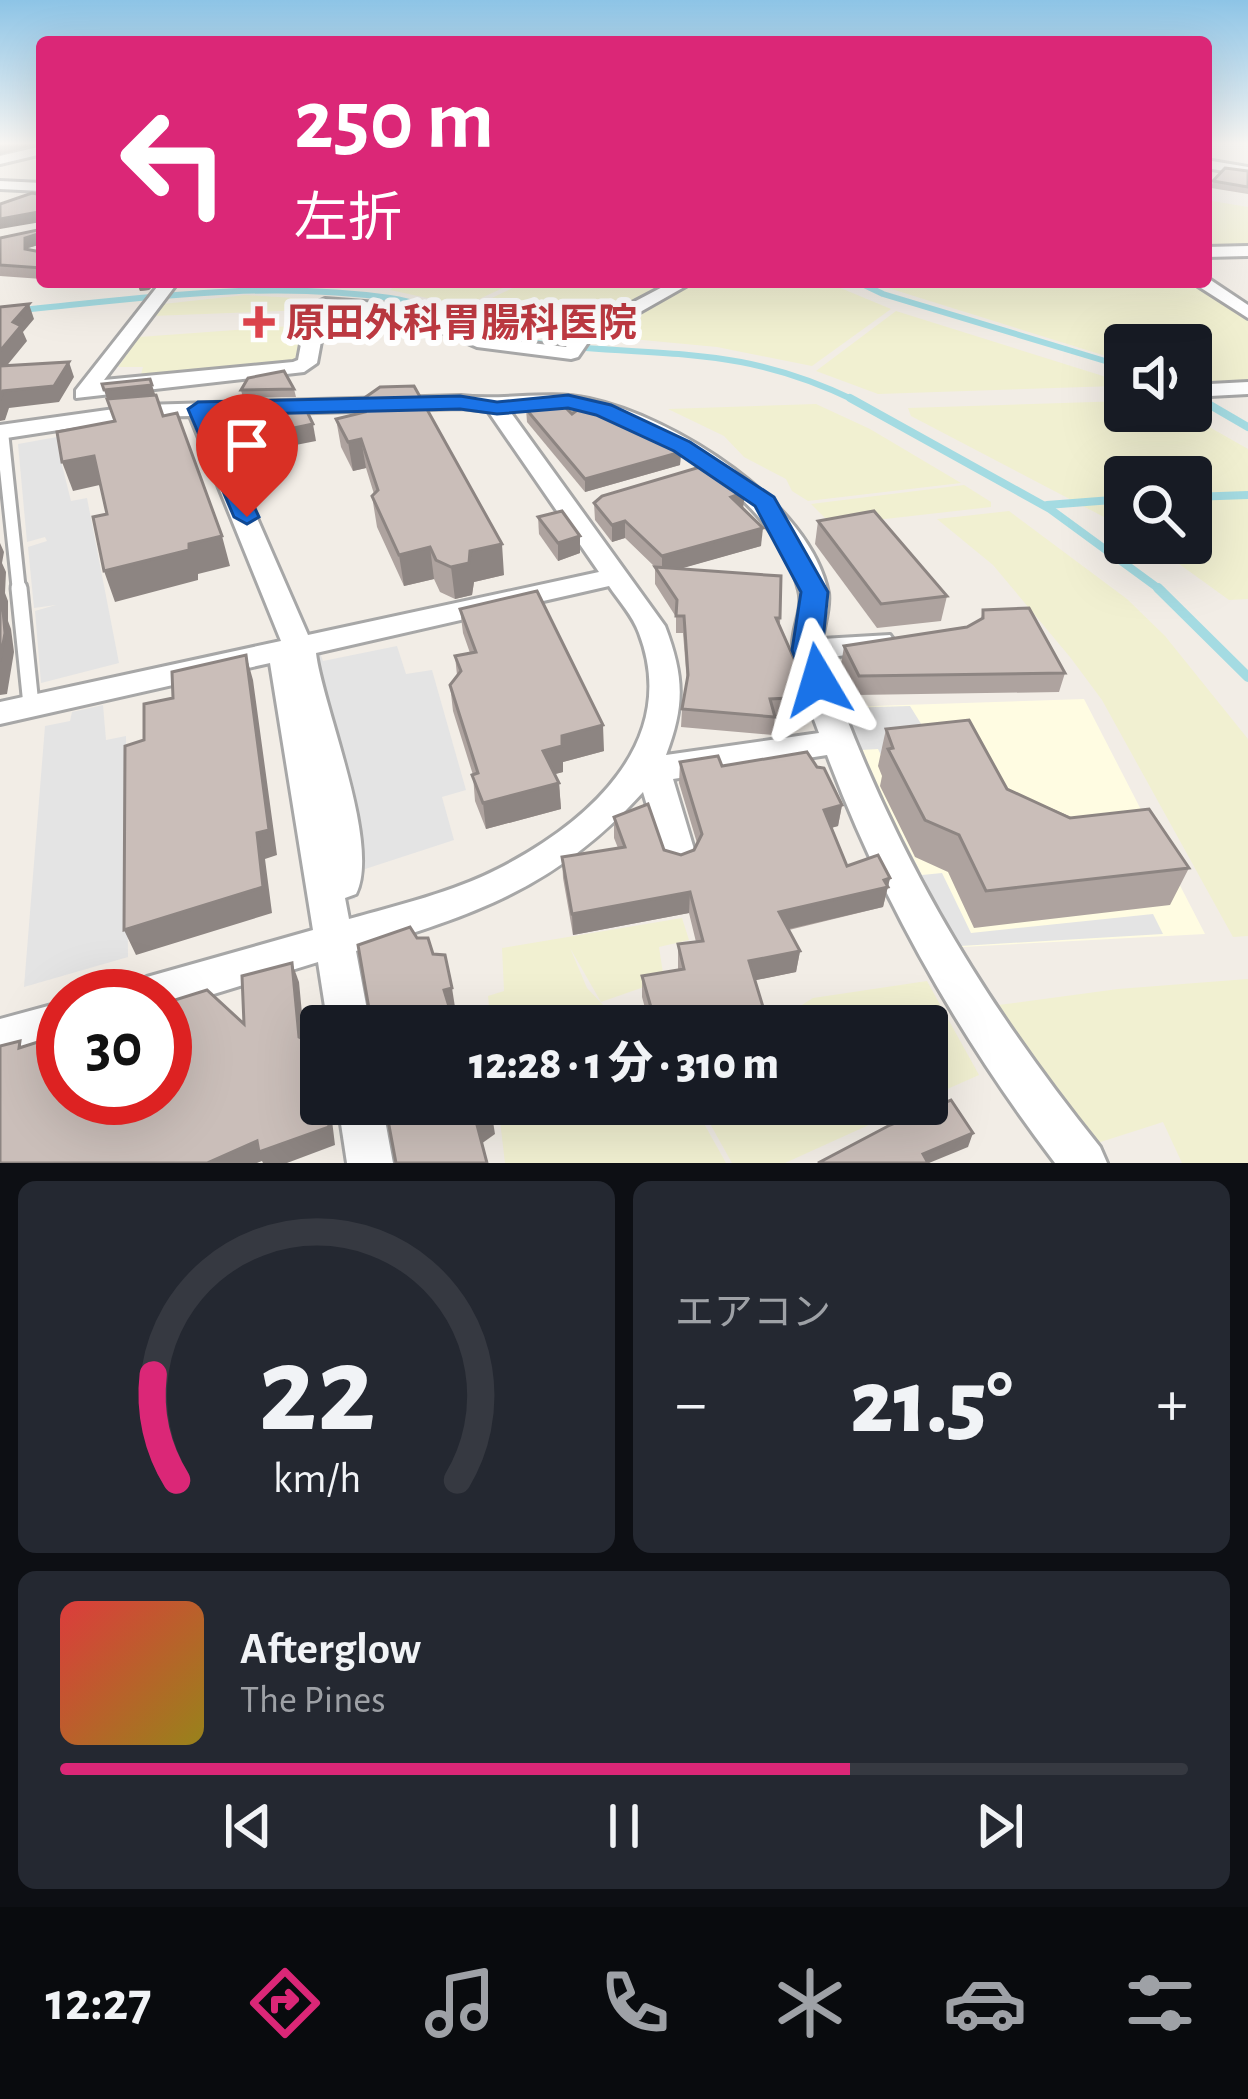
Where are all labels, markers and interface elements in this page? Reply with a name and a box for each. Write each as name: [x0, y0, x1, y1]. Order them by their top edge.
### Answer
text: 250 m: [294, 80, 494, 164]
icon: left: [96, 84, 252, 240]
text: 左折: [294, 193, 402, 247]
place label: 原田外科胃腸科医院: [286, 302, 637, 344]
marker: 原田外科胃腸科医院: [243, 306, 275, 338]
map controls: [1104, 324, 1212, 564]
button: sound: [1104, 324, 1212, 432]
pin: [196, 394, 298, 517]
icon: arrive: [214, 412, 280, 478]
button: search: [1104, 456, 1212, 564]
position arrow: [755, 617, 881, 743]
speed limit sign: 30: [36, 969, 192, 1125]
text: 12:28 · 1 分 · 310 m: [469, 1042, 779, 1087]
text: エアコン: [675, 1294, 831, 1333]
text: 22: [258, 1329, 375, 1454]
text: 21.5°: [850, 1359, 1013, 1449]
text: −: [675, 1371, 707, 1437]
text: +: [1156, 1371, 1188, 1437]
text: km/h: [272, 1458, 361, 1501]
text: Afterglow: [240, 1627, 421, 1672]
text: The Pines: [240, 1681, 386, 1720]
icon: previous: [215, 1793, 281, 1859]
icon: pause: [591, 1793, 657, 1859]
icon: next: [967, 1793, 1033, 1859]
icon: directions: [243, 1961, 327, 2045]
icon: music: [418, 1961, 502, 2045]
icon: phone: [593, 1961, 677, 2045]
icon: climate: [768, 1961, 852, 2045]
icon: car: [943, 1961, 1027, 2045]
icon: filters: [1118, 1961, 1202, 2045]
text: 12:27: [46, 1976, 152, 2030]

